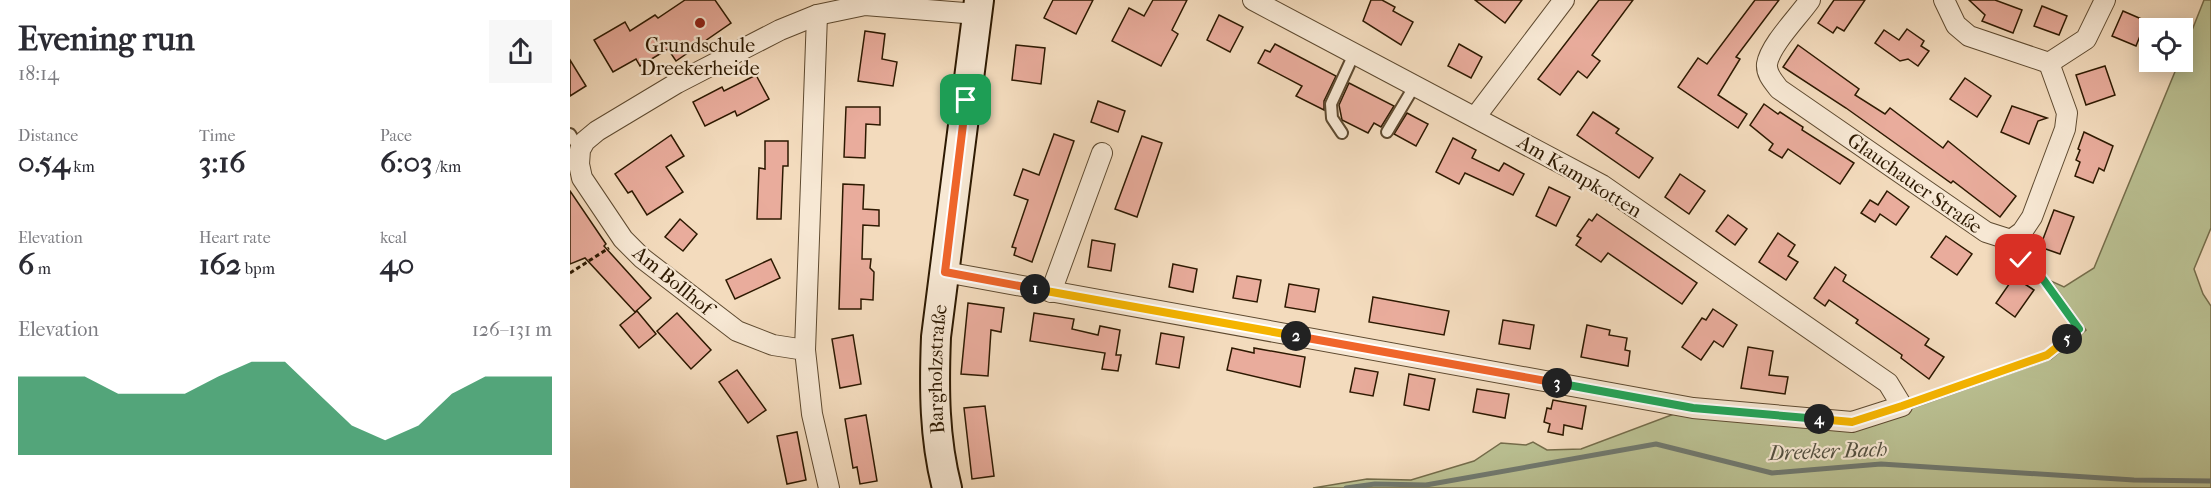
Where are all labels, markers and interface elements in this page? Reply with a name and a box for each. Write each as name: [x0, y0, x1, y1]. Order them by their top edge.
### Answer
marker: Grundschule Dreekerheide: [693, 16, 707, 30]
map controls: [2139, 18, 2193, 72]
button: locate: [2139, 18, 2193, 72]
text: Evening run: [18, 20, 195, 59]
button: share: [489, 20, 552, 83]
place label: Grundschule Dreekerheide: [640, 34, 760, 80]
text: 18:14: [18, 62, 59, 85]
pin: [940, 74, 991, 125]
icon: arrive: [949, 83, 982, 116]
text: Distance: [18, 126, 78, 145]
text: Time: [199, 126, 235, 145]
text: Pace: [380, 126, 412, 145]
street label: Glauchauer Straße: [1843, 128, 1987, 239]
street label: Am Kampkotten: [1513, 130, 1646, 223]
text: 0.54: [18, 145, 70, 180]
text: 3:16: [199, 145, 245, 180]
text: 6:03: [380, 145, 432, 180]
text: km: [70, 157, 95, 176]
text: /km: [432, 157, 461, 176]
text: Elevation: [18, 228, 83, 247]
text: Heart rate: [199, 228, 271, 247]
text: kcal: [380, 228, 407, 247]
pin: [1995, 234, 2046, 285]
street label: Am Bollhof: [627, 241, 721, 322]
icon: check: [2004, 243, 2037, 276]
text: 6: [18, 247, 34, 282]
text: 162: [199, 247, 241, 282]
text: 40: [380, 247, 414, 282]
text: m: [34, 259, 51, 278]
text: bpm: [241, 259, 275, 278]
pin: 1: [1020, 274, 1050, 304]
text: 1: [1032, 279, 1038, 298]
street label: Bargholzstraße: [924, 303, 952, 435]
text: Elevation: [18, 318, 99, 341]
text: 126–131 m: [472, 318, 552, 341]
pin: 2: [1281, 321, 1311, 351]
pin: 5: [2052, 324, 2082, 354]
text: 2: [1292, 326, 1300, 345]
text: 5: [2064, 329, 2070, 348]
pin: 3: [1542, 368, 1572, 398]
text: 3: [1554, 373, 1560, 392]
pin: 4: [1804, 404, 1834, 434]
text: 4: [1814, 409, 1824, 428]
water label: Dreeker Bach: [1766, 437, 1888, 465]

